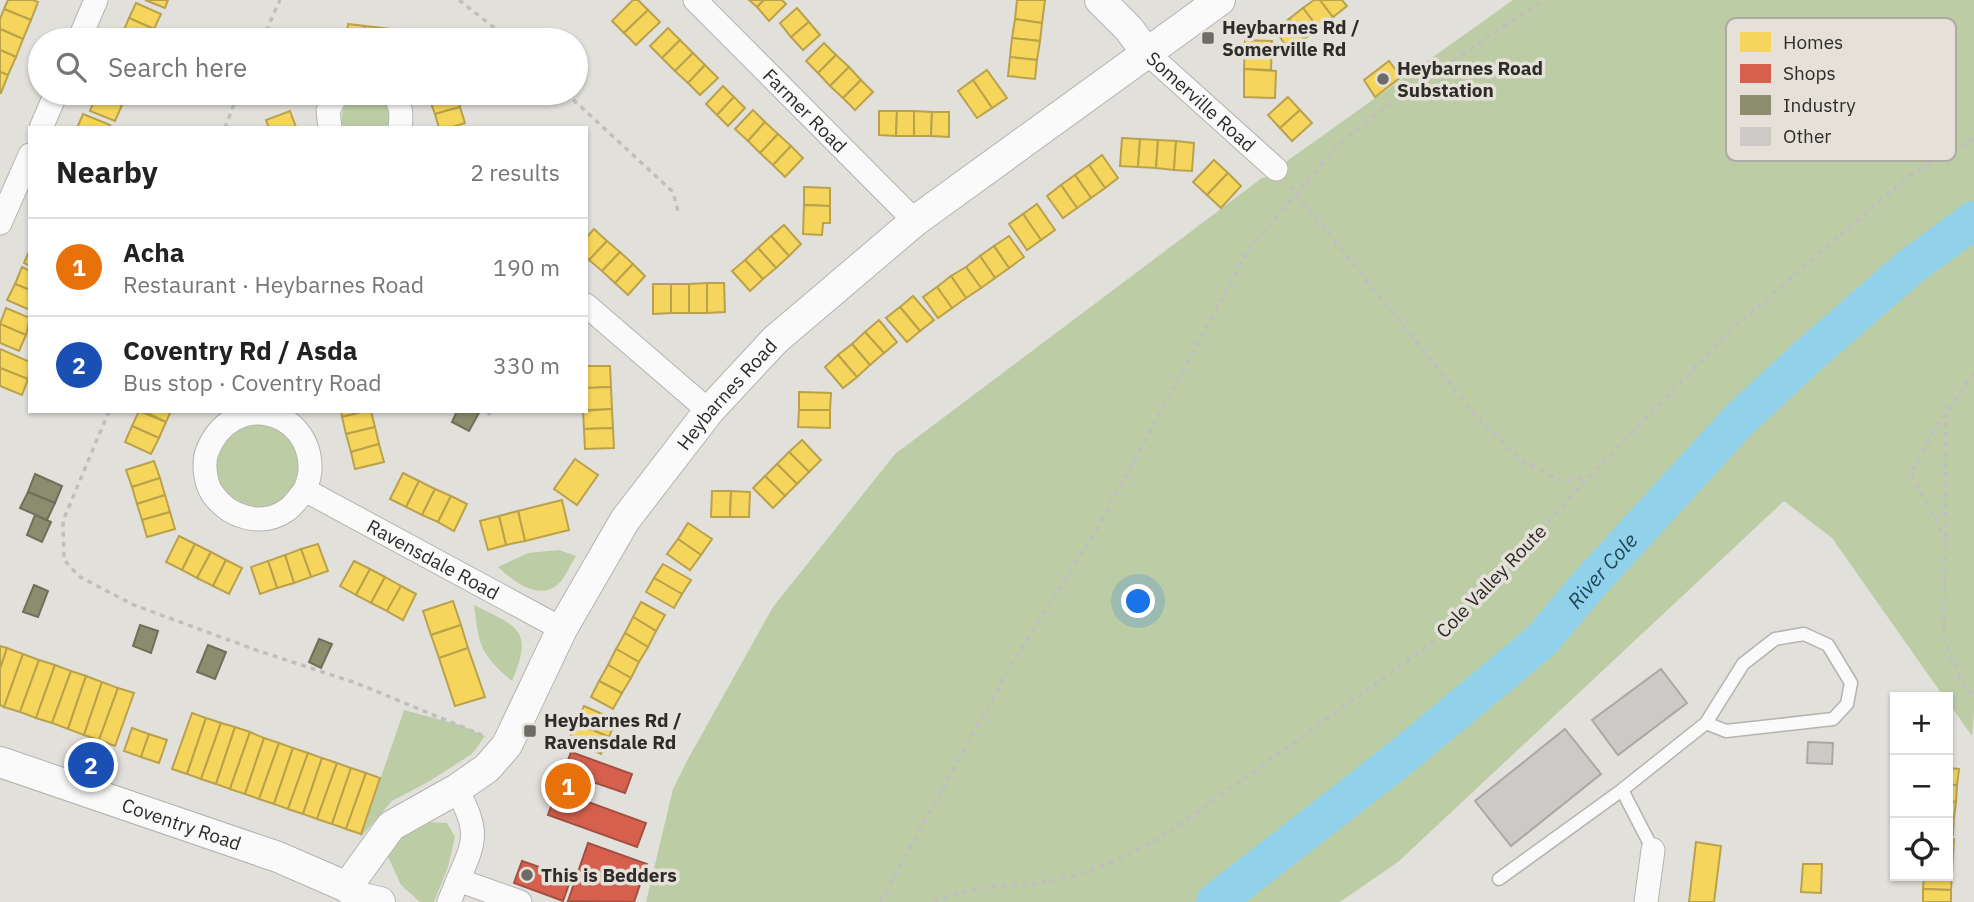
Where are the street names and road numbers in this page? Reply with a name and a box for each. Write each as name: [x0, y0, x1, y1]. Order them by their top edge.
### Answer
street label: Somerville Road: [1141, 46, 1261, 157]
street label: Farmer Road: [758, 63, 852, 158]
street label: Heybarnes Road: [671, 334, 782, 455]
street label: Ravensdale Road: [363, 514, 503, 605]
street label: Cole Valley Route: [1431, 519, 1551, 643]
street label: Coventry Road: [119, 793, 244, 856]

